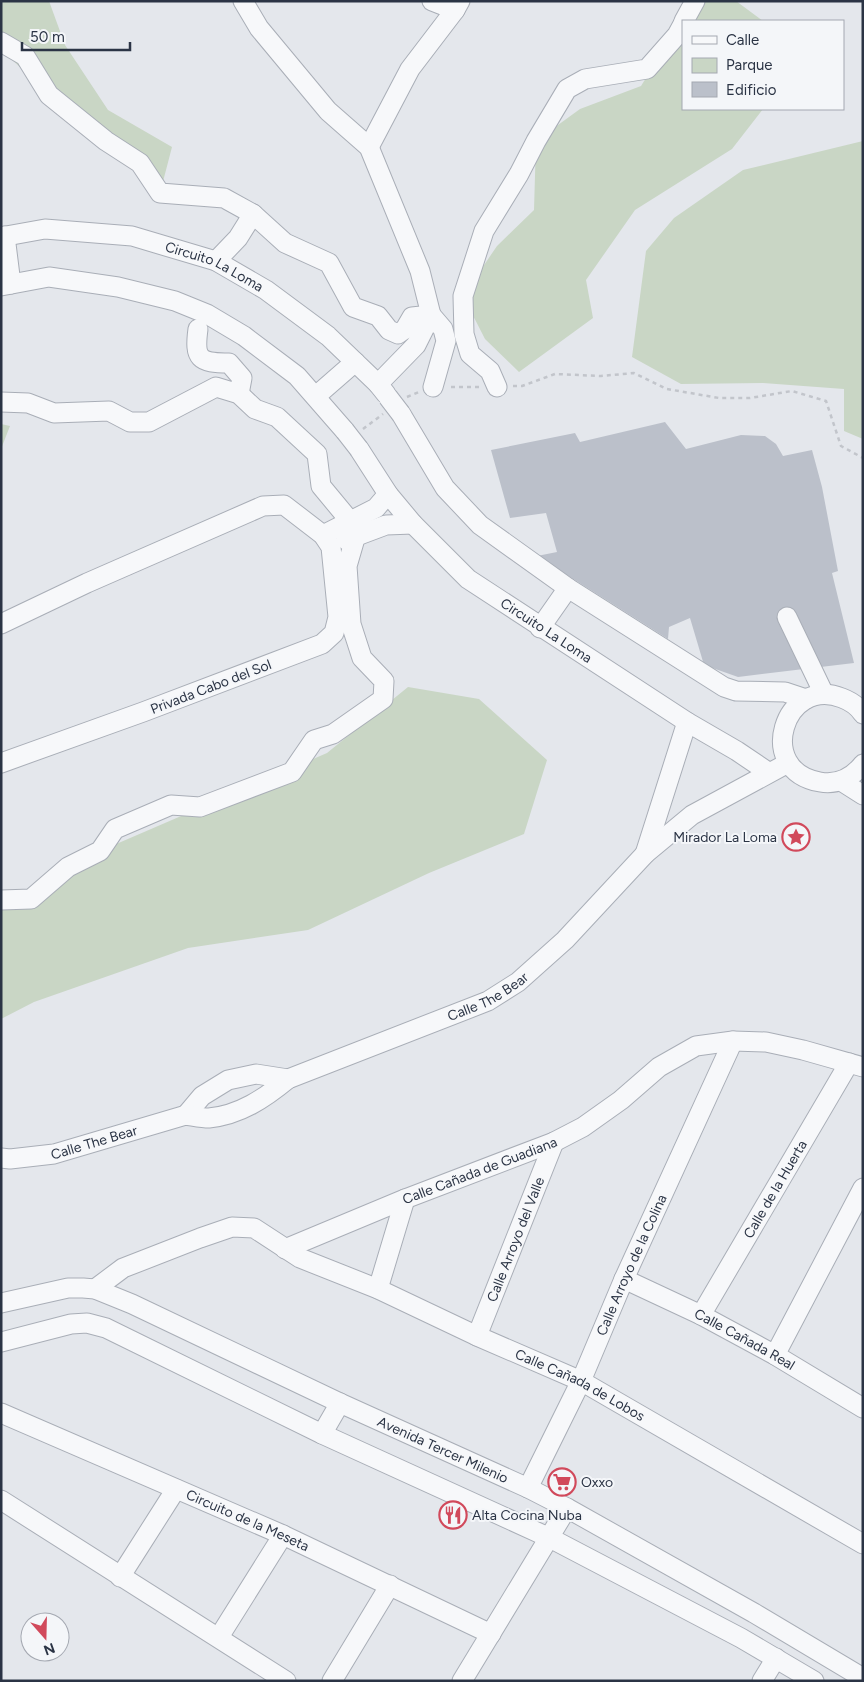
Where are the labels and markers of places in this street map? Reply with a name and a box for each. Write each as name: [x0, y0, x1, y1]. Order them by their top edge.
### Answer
place icon: Mirador La Loma: [781, 822, 811, 852]
place label: Mirador La Loma: [673, 829, 777, 846]
supermarket icon: Oxxo: [547, 1467, 577, 1497]
place label: Oxxo: [581, 1474, 613, 1491]
restaurant icon: Alta Cocina Nuba: [438, 1500, 468, 1530]
place label: Alta Cocina Nuba: [472, 1507, 582, 1524]

